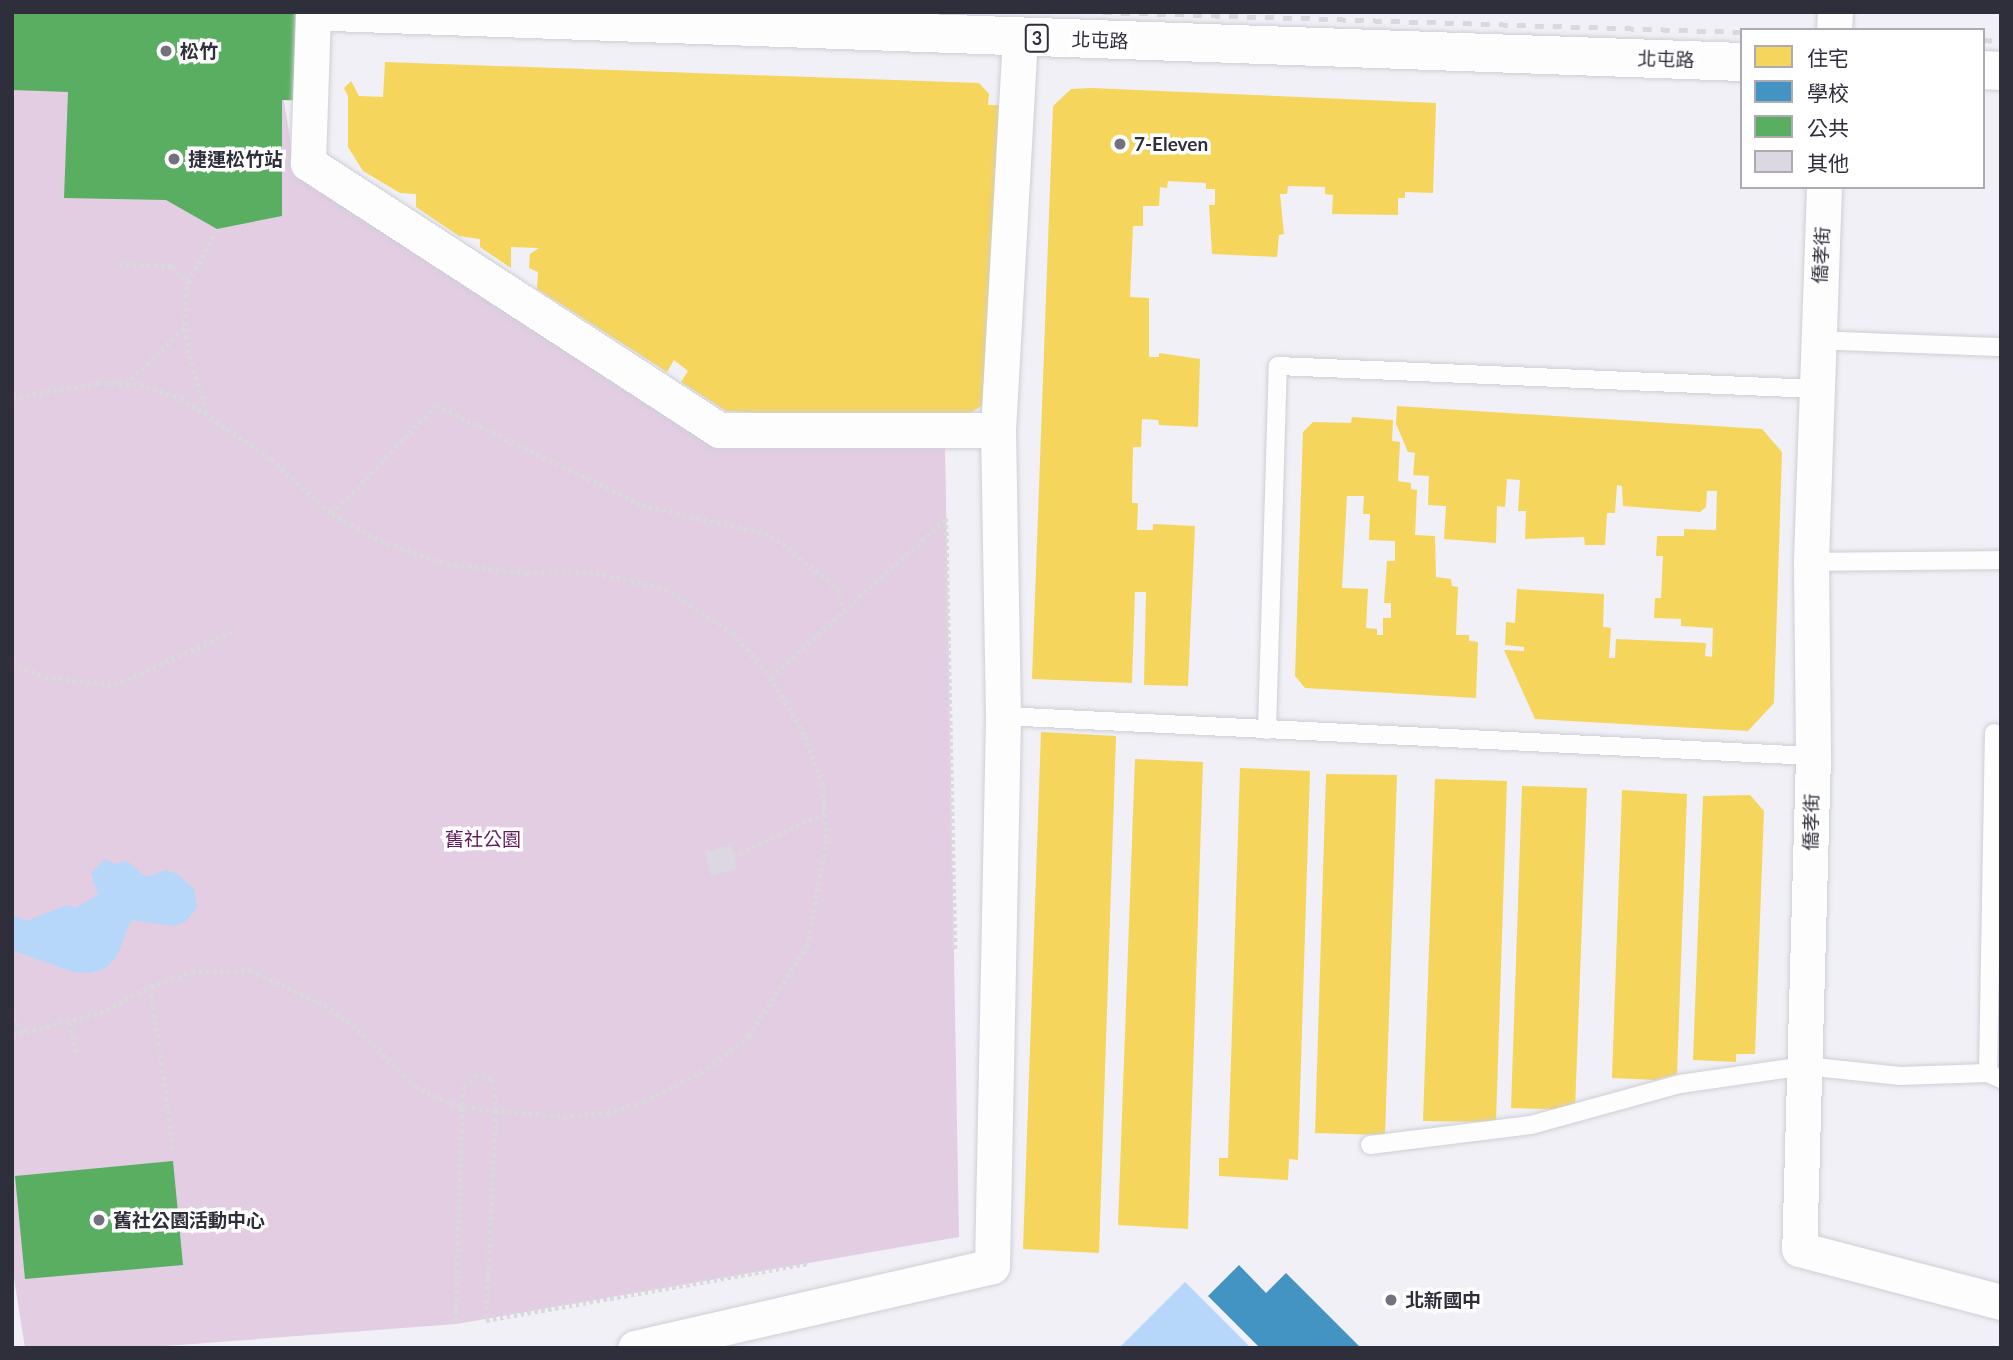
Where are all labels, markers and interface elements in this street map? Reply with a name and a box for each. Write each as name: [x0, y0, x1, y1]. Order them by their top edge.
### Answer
road number: 3: [1025, 24, 1049, 52]
street label: 北屯路: [1071, 28, 1129, 52]
legend: [1740, 28, 1985, 189]
place label: 松竹: [180, 40, 218, 62]
marker: 松竹: [158, 43, 174, 59]
text: 住宅: [1807, 45, 1849, 70]
street label: 北屯路: [1637, 47, 1695, 71]
text: 學校: [1807, 80, 1849, 105]
text: 公共: [1807, 115, 1849, 140]
place label: 7-Eleven: [1134, 133, 1208, 155]
marker: 7-Eleven: [1112, 136, 1128, 152]
place label: 捷運松竹站: [188, 148, 283, 170]
text: 其他: [1807, 150, 1849, 175]
marker: 捷運松竹站: [166, 151, 182, 167]
street label: 僑孝街: [1808, 226, 1834, 284]
street label: 僑孝街: [1799, 793, 1823, 851]
park label: 舊社公園: [445, 828, 521, 850]
place label: 舊社公園活動中心: [113, 1209, 265, 1231]
marker: 舊社公園活動中心: [91, 1212, 107, 1228]
place label: 北新國中: [1405, 1289, 1481, 1311]
marker: 北新國中: [1383, 1292, 1399, 1308]

